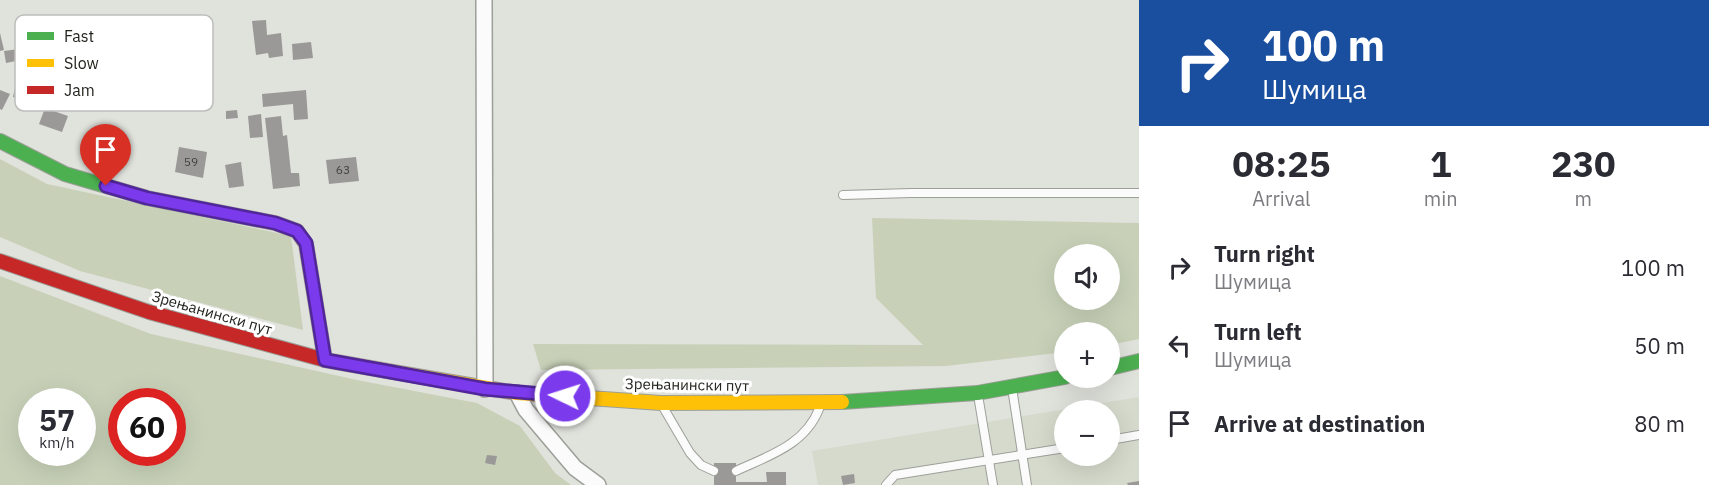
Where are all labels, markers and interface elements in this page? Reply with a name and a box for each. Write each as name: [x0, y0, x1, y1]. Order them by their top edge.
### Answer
legend: [15, 15, 213, 111]
text: 100 m: [1262, 18, 1385, 73]
icon: right: [1163, 24, 1241, 102]
text: Fast: [64, 26, 94, 46]
text: Slow: [64, 53, 99, 73]
text: Шумица: [1262, 71, 1367, 106]
text: Jam: [64, 80, 95, 100]
pin: [80, 124, 131, 186]
icon: arrive: [89, 133, 122, 166]
text: 08:25: [1232, 140, 1331, 187]
text: 1: [1430, 140, 1452, 187]
text: 230: [1551, 140, 1616, 187]
house number: 59: [184, 154, 198, 169]
house number: 63: [336, 162, 350, 177]
text: Arrival: [1252, 185, 1311, 212]
text: min: [1424, 185, 1458, 212]
text: m: [1575, 185, 1592, 212]
text: Turn right: [1214, 239, 1315, 268]
map controls: [1054, 244, 1120, 466]
button: sound: [1054, 244, 1120, 310]
icon: right: [1163, 251, 1196, 284]
text: 100 m: [1621, 253, 1685, 282]
text: Шумица: [1214, 268, 1291, 295]
street label: Зрењанински пут: [150, 286, 274, 339]
text: Turn left: [1214, 317, 1302, 346]
button: +: [1054, 322, 1120, 388]
icon: left: [1163, 329, 1196, 362]
text: 50 m: [1634, 331, 1685, 360]
text: Шумица: [1214, 346, 1291, 373]
position arrow: [533, 364, 597, 428]
street label: Зрењанински пут: [625, 374, 749, 395]
speed limit sign: 60: [108, 388, 186, 466]
text: 57: [39, 400, 75, 439]
button: −: [1054, 400, 1120, 466]
icon: arrive: [1163, 407, 1196, 440]
text: Arrive at destination: [1214, 409, 1425, 438]
text: 80 m: [1634, 409, 1685, 438]
text: km/h: [39, 433, 75, 452]

